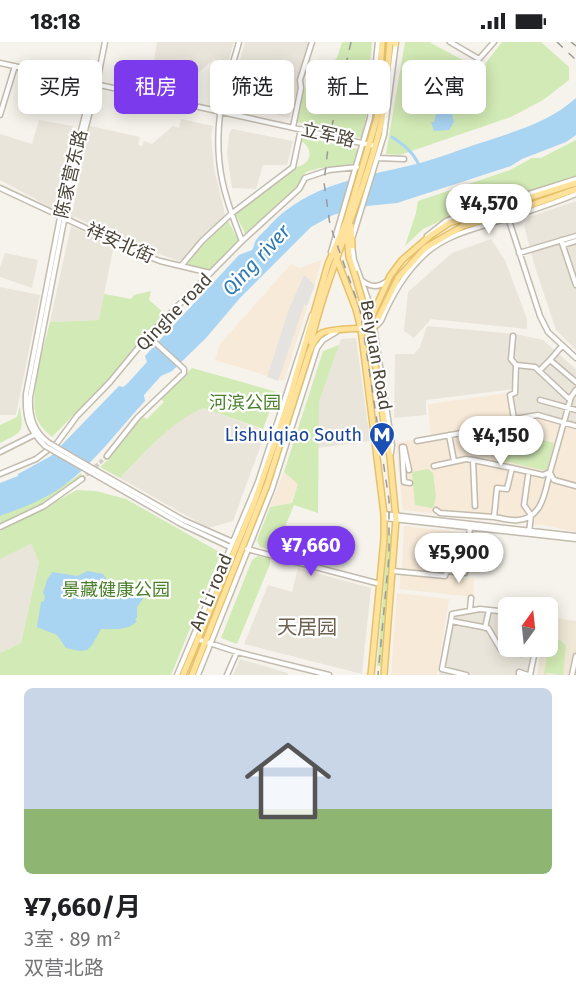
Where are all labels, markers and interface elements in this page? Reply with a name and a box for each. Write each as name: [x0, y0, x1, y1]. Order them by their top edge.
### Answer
text: 18:18: [30, 8, 81, 35]
chip: 买房: [18, 60, 102, 114]
chip: 租房: [114, 60, 198, 114]
chip: 筛选: [210, 60, 294, 114]
chip: 新上: [306, 60, 390, 114]
chip: 公寓: [402, 60, 486, 114]
street label: 立军路: [299, 118, 357, 152]
street label: 陈家营东路: [50, 128, 92, 220]
pin: ¥4,570: [440, 184, 538, 235]
text: ¥4,570: [460, 191, 518, 215]
street label: 祥安北街: [83, 218, 157, 268]
water label: Qing river: [217, 218, 296, 301]
street label: Qinghe road: [131, 268, 217, 356]
street label: Beiyuan Road: [355, 298, 397, 412]
park label: 河滨公园: [209, 392, 281, 414]
pin: ¥4,150: [452, 416, 550, 467]
metro station icon: Lishuiqiao South: [367, 420, 397, 458]
text: ¥4,150: [473, 423, 529, 447]
place label: Lishuiqiao South: [225, 424, 362, 446]
pin: ¥7,660: [262, 526, 360, 577]
text: ¥7,660: [281, 533, 341, 557]
pin: ¥5,900: [410, 533, 508, 584]
text: ¥5,900: [429, 540, 489, 564]
street label: An Li road: [185, 550, 237, 634]
park label: 景藏健康公园: [62, 579, 170, 601]
north arrow: [498, 597, 558, 657]
map controls: [498, 597, 558, 657]
district label: 天居园: [277, 615, 337, 639]
icon: home: [234, 727, 342, 835]
text: ¥7,660/月: [24, 892, 141, 923]
text: 3室 · 89 m²: [24, 927, 121, 951]
text: 双营北路: [24, 956, 104, 980]

